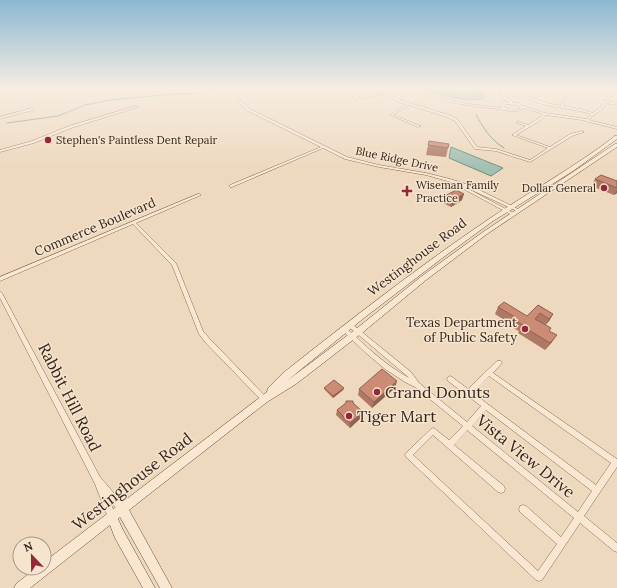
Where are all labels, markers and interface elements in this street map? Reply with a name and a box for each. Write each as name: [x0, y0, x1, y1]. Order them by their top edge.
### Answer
place label: Stephen's Paintless Dent Repair: [56, 133, 218, 147]
marker: Stephen's Paintless Dent Repair: [43, 135, 53, 145]
street label: Blue Ridge Drive: [354, 143, 440, 175]
place label: Wiseman Family Practice: [416, 178, 499, 205]
place label: Dollar General: [522, 181, 596, 195]
marker: Dollar General: [599, 183, 609, 193]
marker: Wiseman Family Practice: [401, 185, 413, 197]
street label: Commerce Boulevard: [32, 194, 158, 260]
street label: Westinghouse Road: [364, 214, 470, 300]
place label: Texas Department of Public Safety: [406, 314, 517, 346]
marker: Texas Department of Public Safety: [520, 324, 530, 334]
street label: Rabbit Hill Road: [34, 339, 106, 455]
place label: Grand Donuts: [385, 382, 490, 402]
marker: Grand Donuts: [372, 387, 382, 397]
place label: Tiger Mart: [357, 406, 437, 426]
street label: Vista View Drive: [472, 409, 580, 502]
marker: Tiger Mart: [344, 411, 354, 421]
street label: Westinghouse Road: [68, 428, 196, 534]
north arrow: [12, 536, 52, 576]
text: N: [22, 538, 35, 555]

